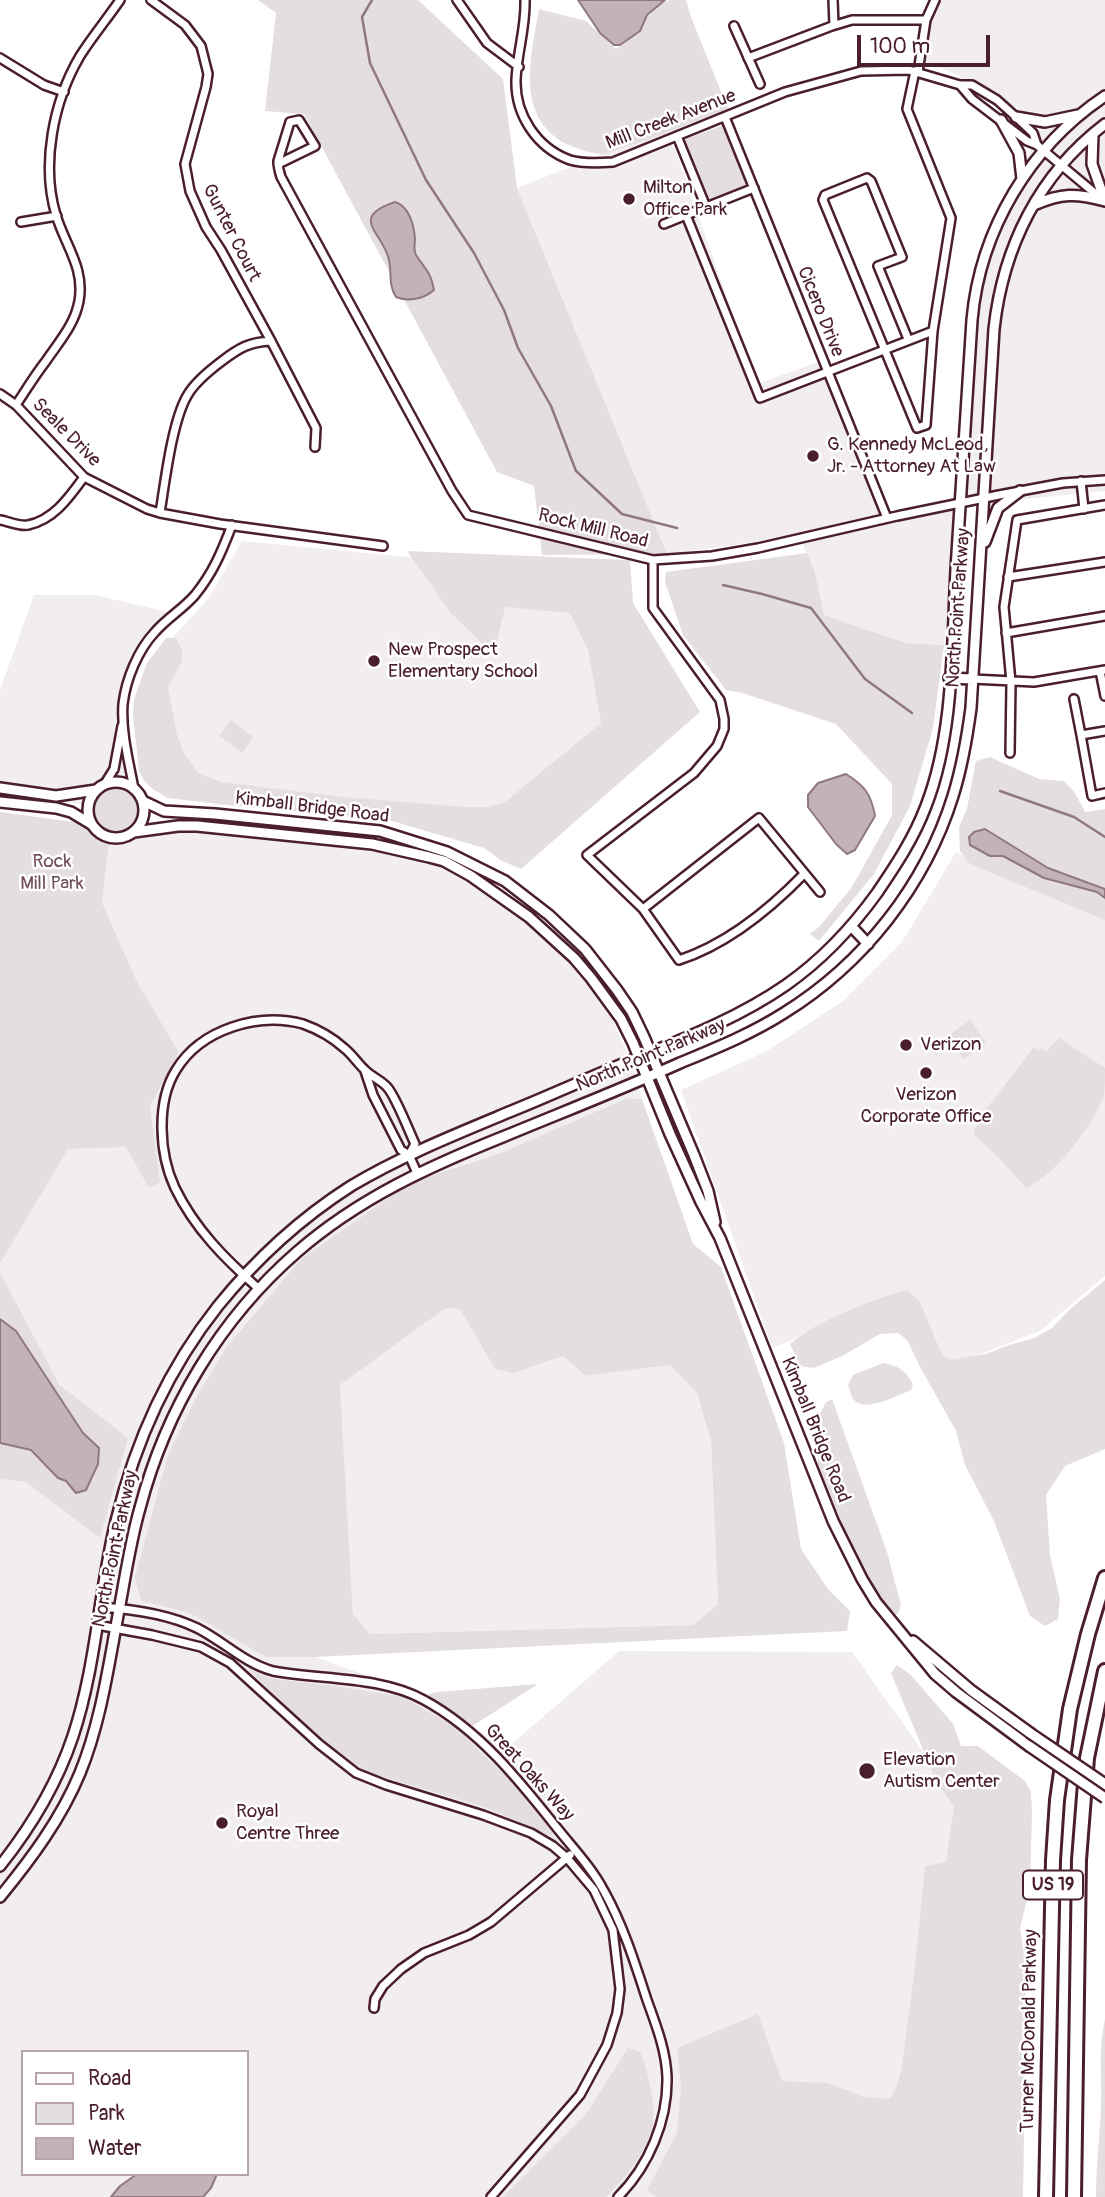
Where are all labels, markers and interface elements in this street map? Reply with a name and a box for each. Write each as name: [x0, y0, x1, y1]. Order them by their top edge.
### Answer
scale bar: [860, 21, 993, 65]
text: 100 m: [870, 33, 930, 60]
street label: Mill Creek Avenue: [603, 85, 739, 155]
place label: Milton Office Park: [643, 177, 727, 221]
street label: Gunter Court: [197, 180, 265, 286]
marker: Milton Office Park: [621, 191, 637, 207]
street label: Cicero Drive: [792, 263, 848, 361]
street label: Seale Drive: [27, 394, 105, 472]
place label: G. Kennedy McLeod, Jr. - Attorney At Law: [827, 434, 996, 478]
marker: G. Kennedy McLeod, Jr. - Attorney At Law: [805, 448, 821, 464]
street label: Rock Mill Road: [536, 504, 650, 554]
street label: North Point Parkway: [942, 528, 976, 688]
place label: New Prospect Elementary School: [388, 639, 538, 683]
marker: New Prospect Elementary School: [366, 653, 382, 669]
street label: Kimball Bridge Road: [234, 787, 390, 829]
park label: Rock Mill Park: [20, 851, 84, 895]
street label: North Point Parkway: [573, 1014, 729, 1098]
place label: Verizon: [920, 1034, 982, 1056]
marker: Verizon: [898, 1037, 914, 1053]
marker: Verizon Corporate Office: [918, 1065, 934, 1081]
place label: Verizon Corporate Office: [861, 1084, 991, 1128]
street label: Kimball Bridge Road: [775, 1354, 855, 1506]
street label: North Point Parkway: [88, 1468, 144, 1630]
street label: Great Oaks Way: [479, 1720, 579, 1826]
place label: Elevation Autism Center: [883, 1749, 1000, 1793]
marker: Elevation Autism Center: [857, 1761, 877, 1781]
place label: Royal Centre Three: [236, 1801, 339, 1845]
marker: Royal Centre Three: [214, 1815, 230, 1831]
road number: US 19: [1023, 1870, 1083, 1899]
street label: Turner McDonald Parkway: [1017, 1929, 1043, 2133]
legend: [21, 2050, 248, 2176]
text: Road: [88, 2065, 132, 2092]
text: Park: [88, 2100, 125, 2127]
text: Water: [88, 2135, 141, 2162]

